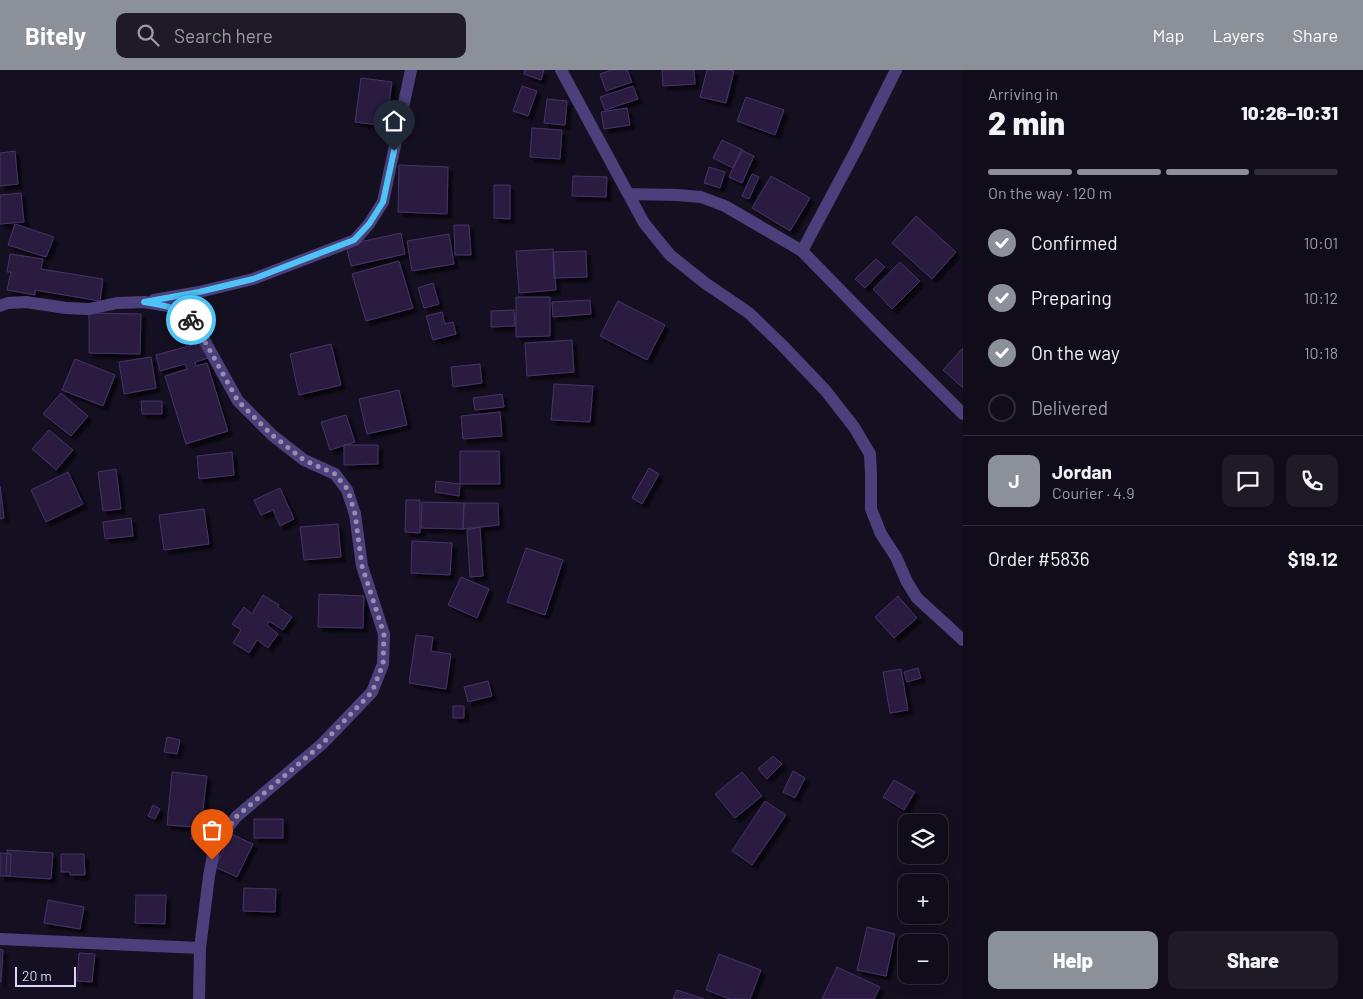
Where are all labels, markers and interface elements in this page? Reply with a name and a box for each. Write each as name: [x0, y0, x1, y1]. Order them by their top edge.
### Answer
search box: [116, 13, 466, 58]
text: Bitely: [25, 21, 86, 50]
icon: search: [134, 21, 162, 49]
text: Search here: [174, 24, 273, 47]
text: Map: [1152, 24, 1184, 46]
text: Layers: [1212, 24, 1265, 46]
text: Share: [1293, 24, 1338, 46]
text: Arriving in: [988, 84, 1058, 103]
pin: [373, 100, 415, 151]
text: 10:26–10:31: [1241, 101, 1338, 124]
text: 2 min: [988, 103, 1065, 141]
icon: home: [380, 107, 408, 135]
text: On the way · 120 m: [988, 183, 1112, 202]
icon: check: [988, 229, 1016, 257]
text: Confirmed: [1031, 231, 1118, 254]
text: 10:01: [1304, 233, 1338, 252]
icon: check: [988, 284, 1016, 312]
text: Preparing: [1031, 286, 1112, 309]
text: 10:12: [1304, 288, 1338, 307]
courier: [166, 295, 216, 345]
icon: bike: [177, 306, 205, 334]
icon: check: [988, 339, 1016, 367]
text: On the way: [1031, 341, 1120, 364]
text: 10:18: [1304, 343, 1338, 362]
text: Delivered: [1031, 396, 1108, 419]
button: chat: [1222, 455, 1274, 507]
button: phone: [1286, 455, 1338, 507]
text: Jordan: [1052, 460, 1112, 483]
text: J: [1008, 469, 1020, 492]
text: Courier · 4.9: [1052, 483, 1135, 502]
text: Order #5836: [988, 547, 1090, 570]
text: $19.12: [1288, 547, 1338, 570]
pin: [191, 809, 233, 860]
map controls: [898, 814, 948, 984]
button: layers: [898, 814, 948, 864]
icon: bag: [198, 816, 226, 844]
button: +: [898, 874, 948, 924]
button: Help: [988, 931, 1158, 989]
button: Share: [1168, 931, 1338, 989]
button: −: [898, 934, 948, 984]
scale bar: [15, 964, 76, 987]
text: 20 m: [22, 967, 52, 984]

